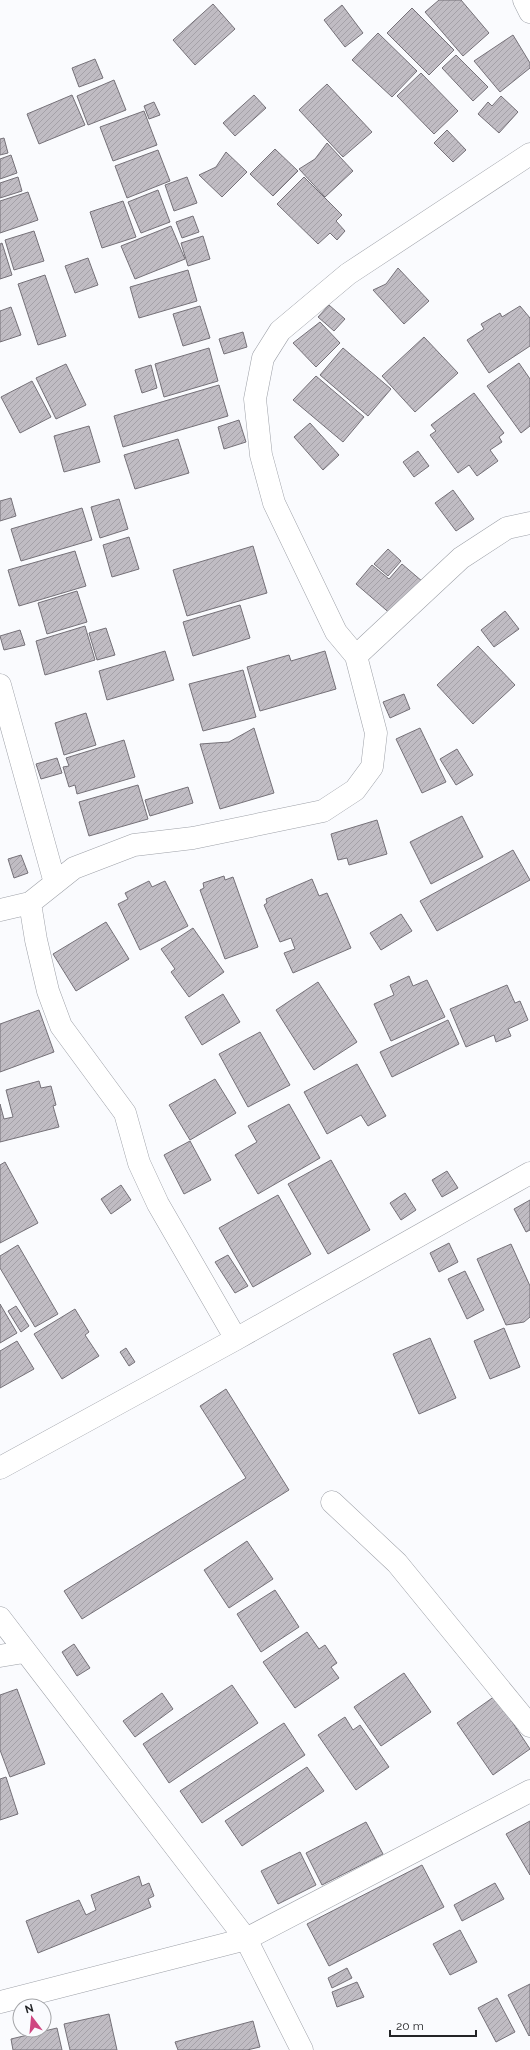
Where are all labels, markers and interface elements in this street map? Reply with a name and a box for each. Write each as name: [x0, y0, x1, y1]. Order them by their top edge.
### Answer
north arrow: [12, 1998, 52, 2038]
text: N: [24, 2001, 35, 2016]
scale bar: [390, 2012, 476, 2038]
text: 20 m: [396, 2019, 424, 2033]

